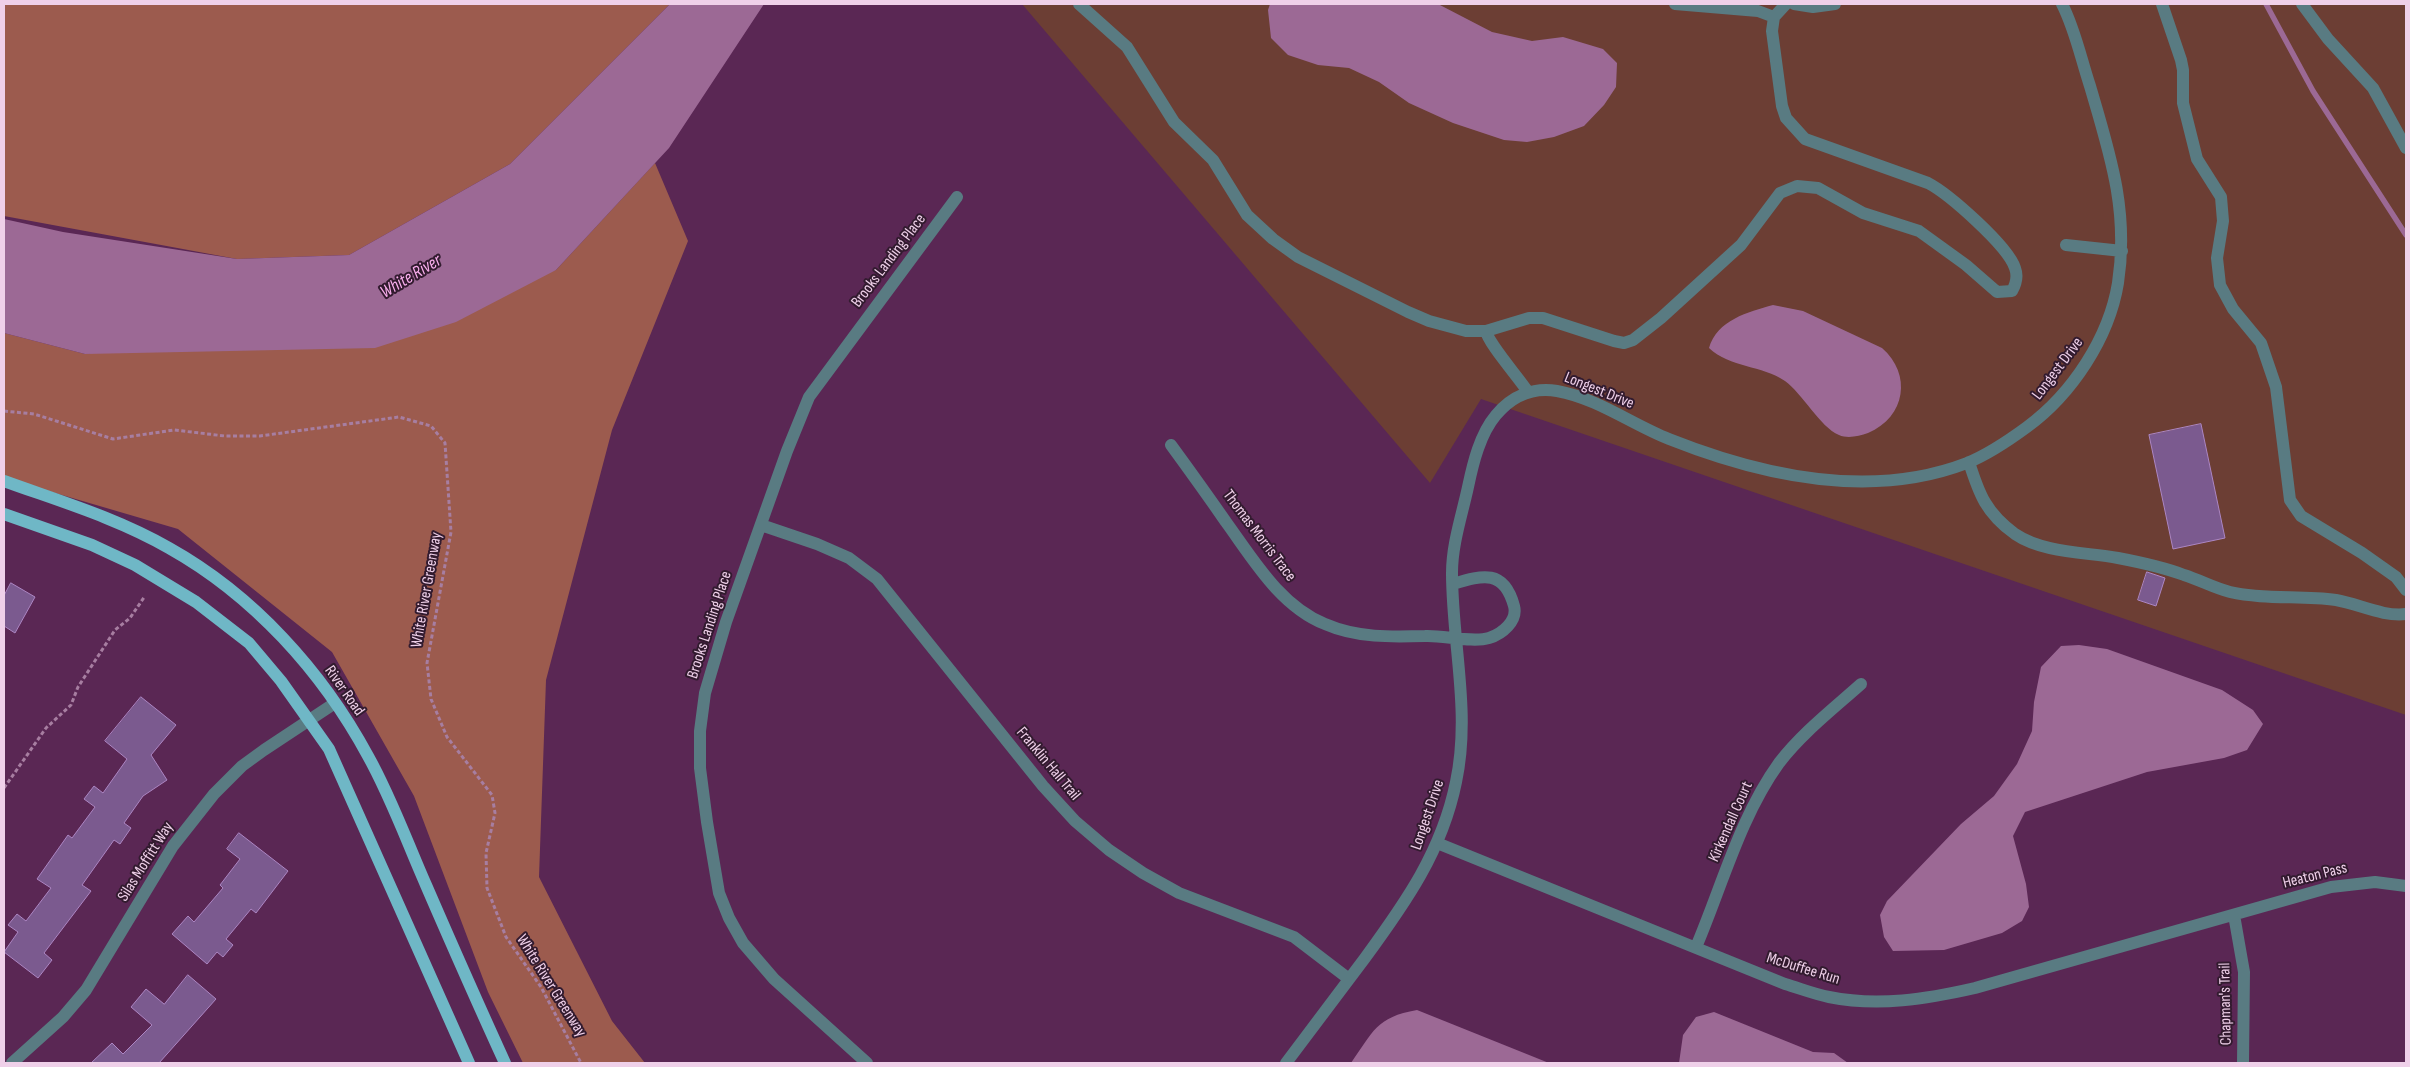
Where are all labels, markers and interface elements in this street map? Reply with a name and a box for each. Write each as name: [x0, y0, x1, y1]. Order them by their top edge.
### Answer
street label: Brooks Landing Place: [848, 211, 930, 311]
water label: White River: [377, 250, 445, 304]
street label: Longest Drive: [2028, 334, 2088, 404]
street label: Longest Drive: [1562, 368, 1636, 414]
street label: Thomas Morris Trace: [1218, 486, 1300, 586]
street label: White River Greenway: [407, 531, 447, 649]
street label: Brooks Landing Place: [684, 569, 736, 681]
street label: River Road: [320, 662, 368, 720]
street label: Franklin Hall Trail: [1012, 723, 1084, 805]
street label: Longest Drive: [1407, 777, 1449, 853]
street label: Kirkendall Court: [1705, 779, 1757, 865]
street label: Silas Moffitt Way: [114, 819, 178, 905]
street label: Heaton Pass: [2281, 859, 2349, 893]
street label: White River Greenway: [512, 931, 590, 1041]
street label: McDuffee Run: [1764, 949, 1842, 989]
street label: Chapman's Trail: [2216, 963, 2236, 1045]

